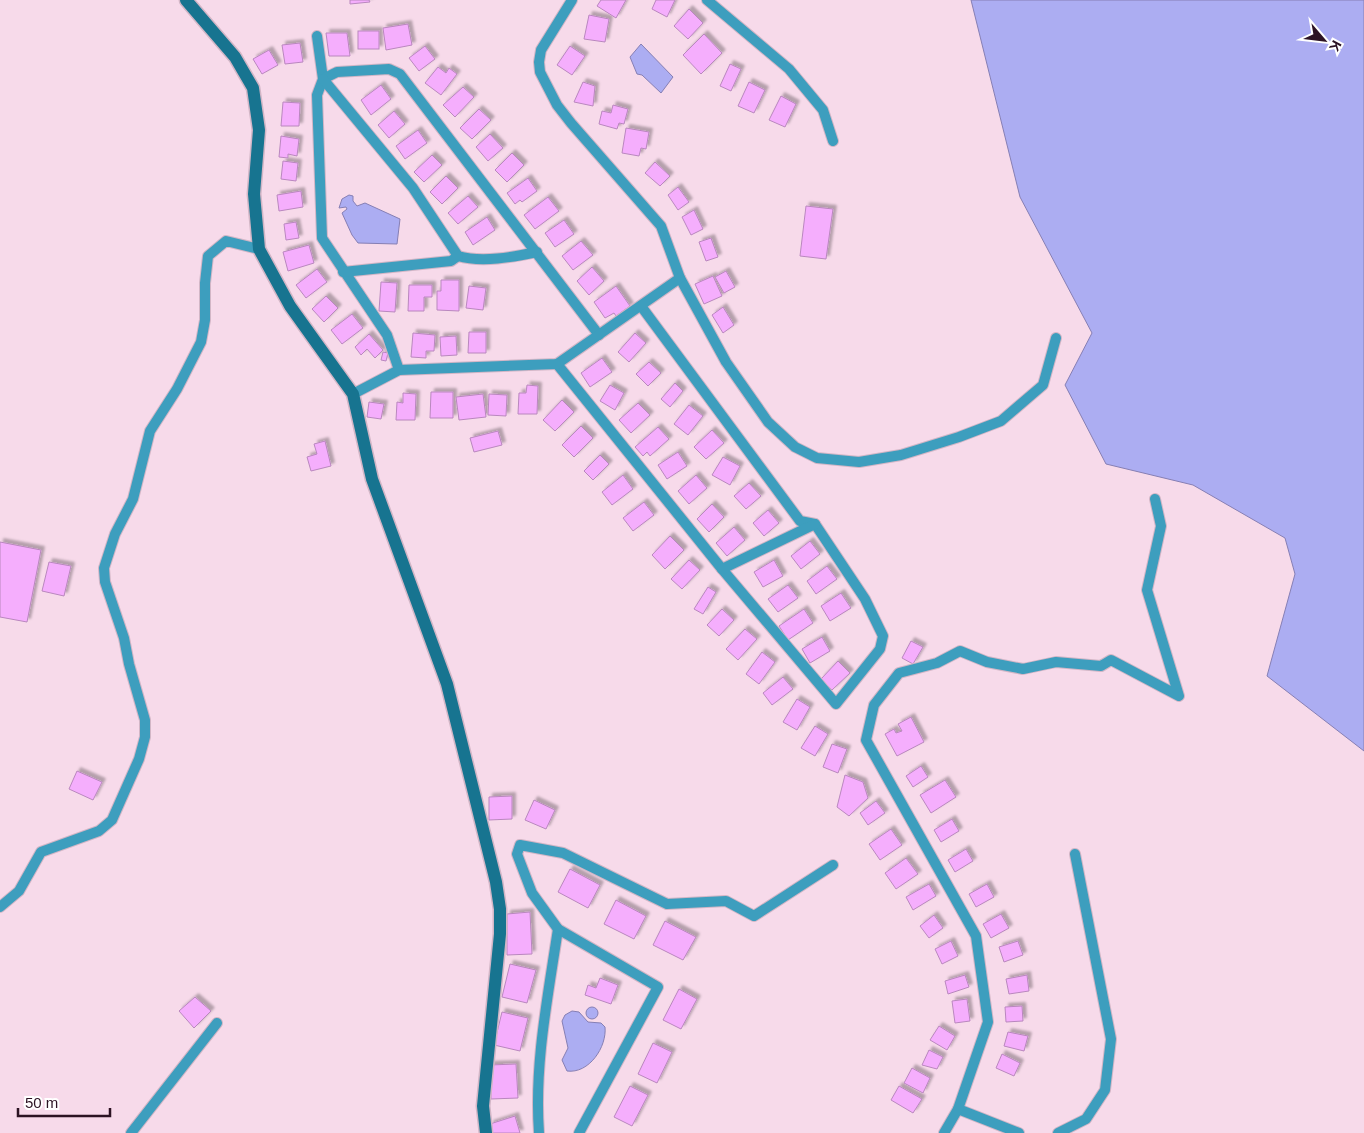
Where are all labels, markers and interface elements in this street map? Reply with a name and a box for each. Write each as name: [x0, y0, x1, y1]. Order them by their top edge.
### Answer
north arrow: [1299, 15, 1349, 65]
text: K: [1326, 38, 1345, 54]
scale bar: [18, 1086, 110, 1118]
text: 50 m: [25, 1094, 58, 1111]

